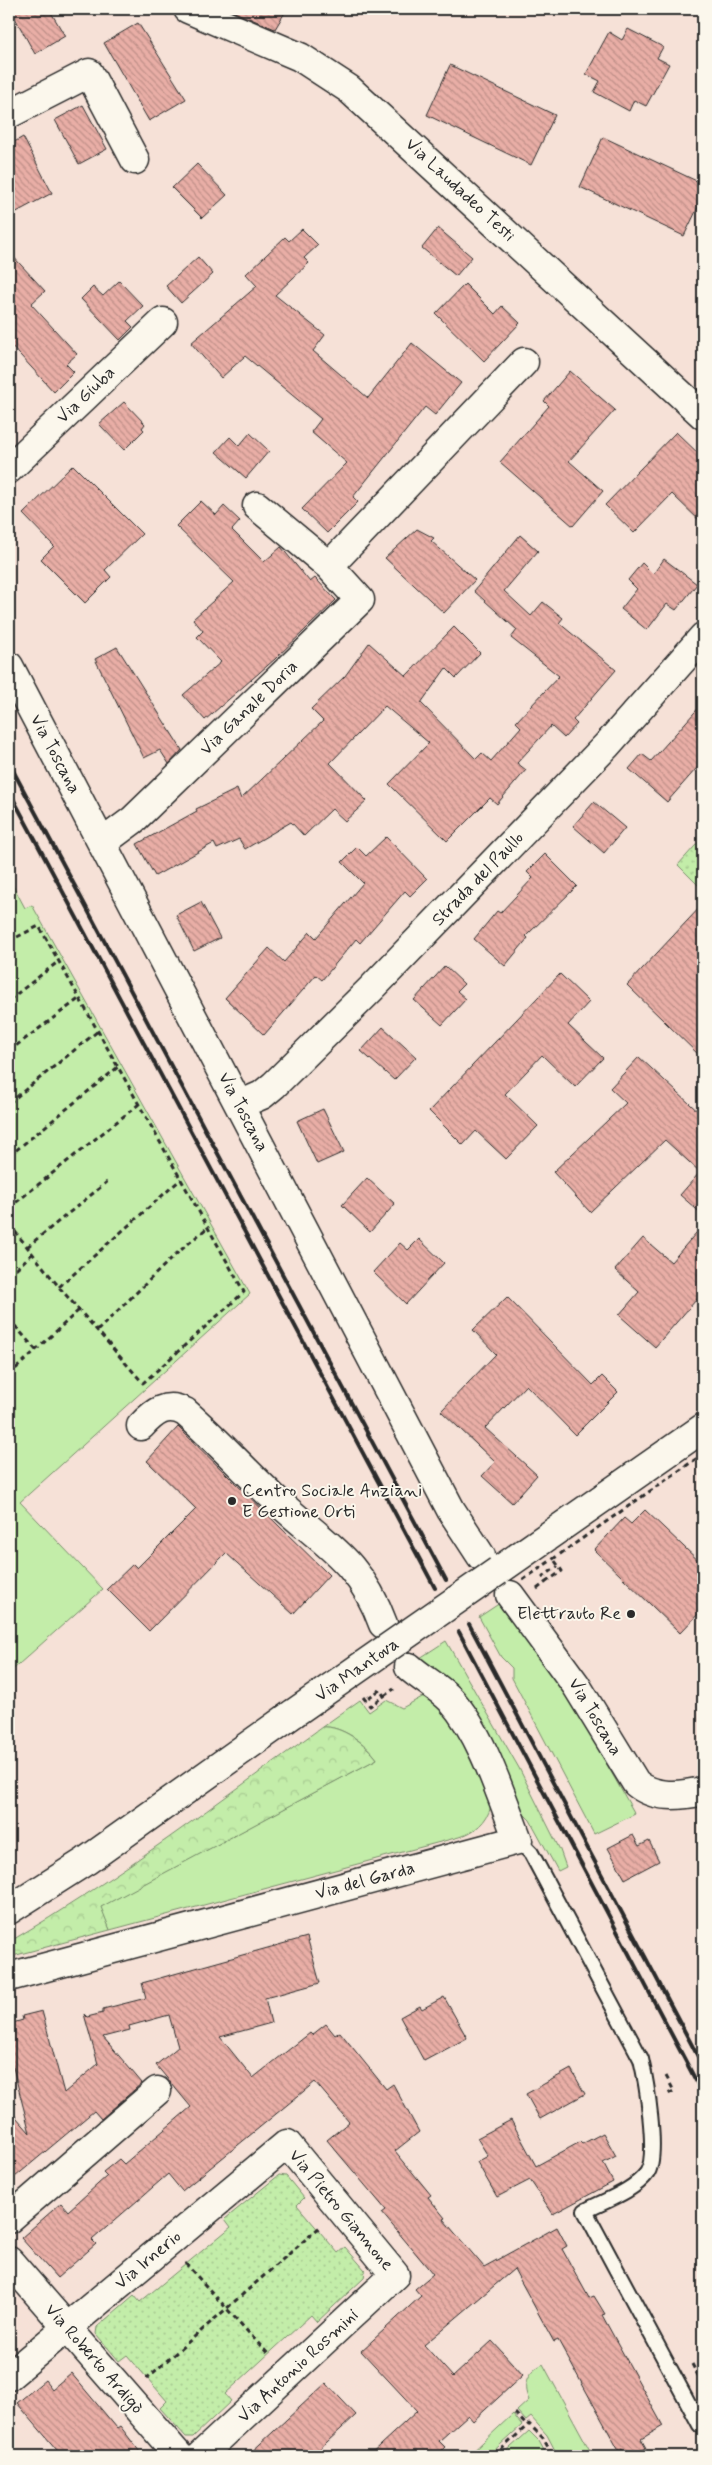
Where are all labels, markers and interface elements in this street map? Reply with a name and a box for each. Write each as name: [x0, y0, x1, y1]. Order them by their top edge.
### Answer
street label: Via Laudadeo Testi: [400, 133, 520, 247]
street label: Via Giuba: [51, 361, 121, 429]
street label: Via Ganale Doria: [195, 655, 303, 761]
street label: Via Toscana: [24, 710, 86, 798]
street label: Strada del Paullo: [427, 826, 529, 932]
street label: Via Toscana: [212, 1068, 274, 1156]
place label: Centro Sociale Anziani E Gestione Orti: [242, 1479, 422, 1524]
marker: Centro Sociale Anziani E Gestione Orti: [226, 1495, 238, 1507]
place label: Elettrauto Re: [517, 1602, 621, 1626]
marker: Elettrauto Re: [625, 1608, 637, 1620]
street label: Via Mantova: [310, 1632, 404, 1708]
street label: Via Toscana: [562, 1673, 628, 1761]
street label: Via del Garda: [312, 1856, 418, 1906]
street label: Via Pietro Giannone: [283, 2144, 399, 2276]
street label: Via Irnerio: [109, 2225, 187, 2295]
street label: Via Roberto Ardigò: [38, 2299, 149, 2420]
street label: Via Antonio Rosmini: [232, 2304, 364, 2428]

